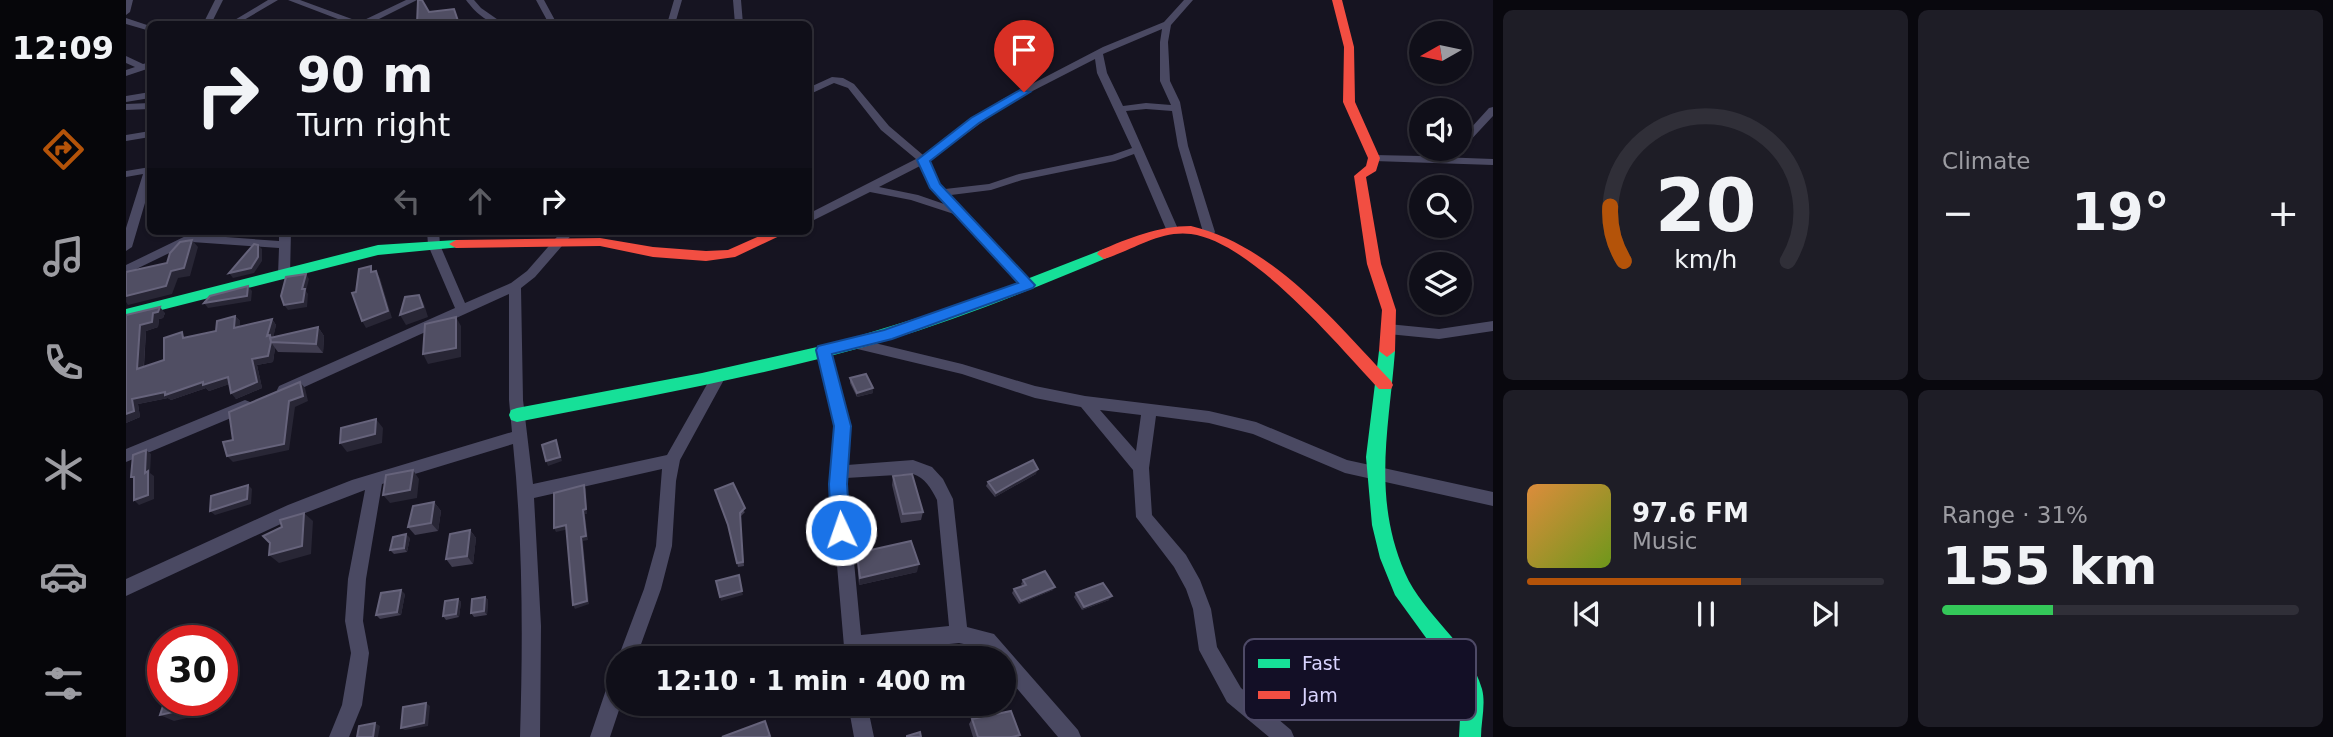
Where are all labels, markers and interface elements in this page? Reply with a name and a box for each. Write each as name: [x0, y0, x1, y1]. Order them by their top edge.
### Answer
pin: [994, 20, 1054, 92]
north arrow: [1409, 21, 1472, 84]
map controls: [1409, 21, 1472, 315]
text: 12:09: [12, 29, 114, 67]
icon: arrive: [1005, 31, 1043, 69]
text: 90 m: [297, 47, 433, 104]
icon: right: [182, 49, 273, 140]
button: sound: [1409, 98, 1472, 161]
text: Turn right: [297, 106, 450, 144]
icon: directions: [39, 125, 88, 174]
text: Climate: [1942, 148, 2031, 174]
text: 20: [1655, 163, 1756, 248]
button: search: [1409, 175, 1472, 238]
icon: left: [388, 182, 426, 220]
icon: ahead: [461, 182, 499, 220]
icon: right: [534, 182, 572, 220]
text: 19°: [2071, 182, 2170, 242]
text: −: [1942, 191, 1974, 235]
text: +: [2267, 191, 2299, 235]
icon: music: [39, 232, 88, 281]
text: km/h: [1674, 245, 1737, 274]
button: layers: [1409, 252, 1472, 315]
icon: phone: [39, 338, 88, 387]
icon: climate: [39, 445, 88, 494]
position arrow: [804, 493, 878, 567]
text: 97.6 FM: [1632, 498, 1749, 528]
text: Range · 31%: [1942, 502, 2088, 528]
text: Music: [1632, 528, 1697, 554]
text: 155 km: [1942, 536, 2157, 596]
icon: car: [39, 552, 88, 601]
icon: previous: [1568, 595, 1606, 633]
icon: pause: [1687, 595, 1725, 633]
icon: next: [1806, 595, 1844, 633]
speed limit sign: 30: [147, 625, 238, 716]
legend: [1244, 639, 1476, 720]
text: Fast: [1302, 652, 1340, 674]
icon: filters: [39, 659, 88, 708]
text: 12:10 · 1 min · 400 m: [656, 666, 966, 696]
text: Jam: [1301, 684, 1338, 706]

